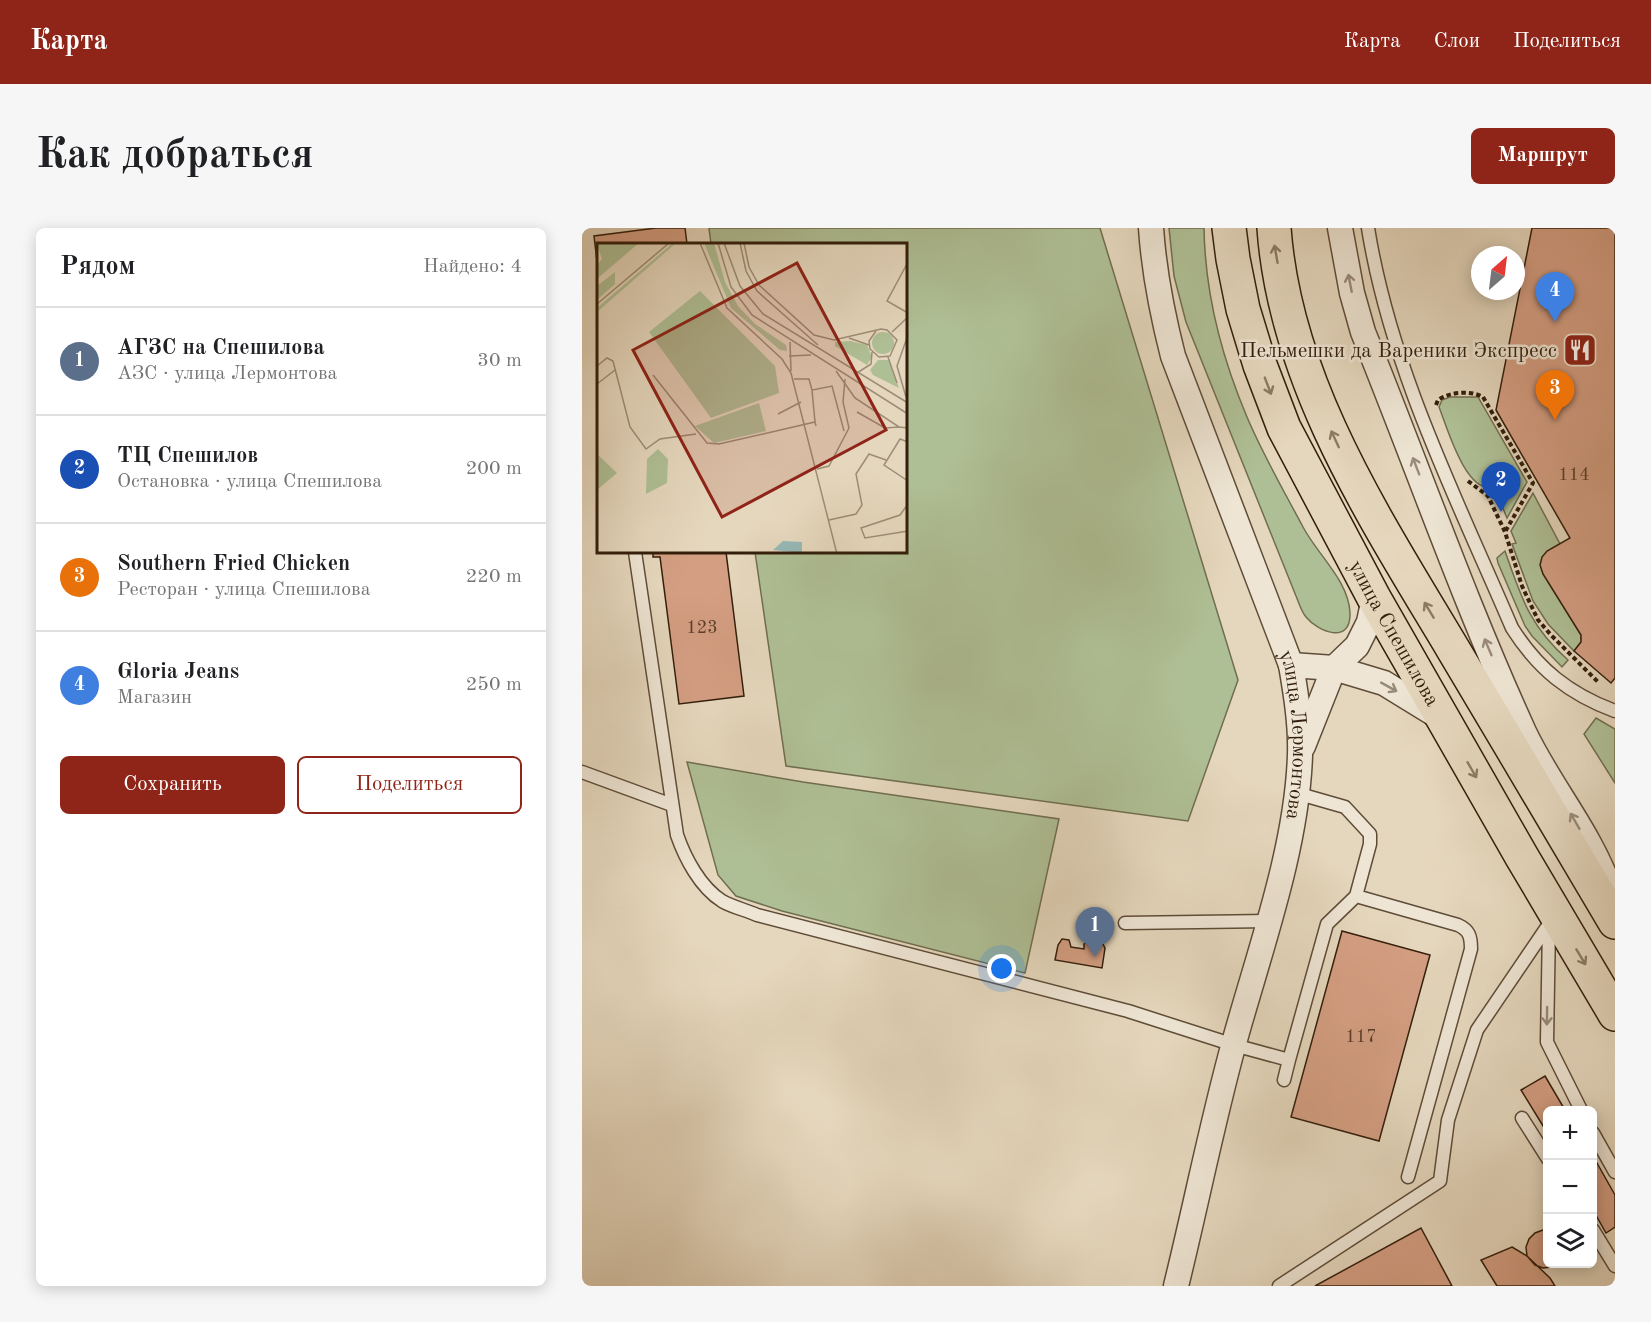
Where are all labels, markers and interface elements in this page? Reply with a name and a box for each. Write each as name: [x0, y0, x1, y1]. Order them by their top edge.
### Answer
text: Карта: [30, 28, 108, 56]
text: Карта: [1344, 31, 1401, 52]
text: Слои: [1434, 31, 1480, 52]
text: Поделиться: [1513, 31, 1621, 52]
button: Маршрут: [1471, 128, 1615, 184]
text: Как добраться: [36, 135, 313, 177]
inset map: [597, 243, 908, 554]
one-way arrow: [1271, 244, 1282, 264]
north arrow: [1471, 246, 1525, 300]
text: Рядом: [60, 254, 135, 280]
text: Найдено: 4: [423, 257, 522, 277]
pin: 4: [1536, 272, 1574, 322]
one-way arrow: [1344, 273, 1355, 293]
restaurant icon: Пельмешки да Вареники Экспресс: [1562, 332, 1598, 368]
text: АГЗС на Спешилова: [117, 337, 325, 359]
place label: Пельмешки да Вареники Экспресс: [1240, 341, 1557, 362]
text: 1: [74, 351, 85, 371]
text: 30 m: [477, 351, 522, 371]
text: АЗС · улица Лермонтова: [117, 364, 337, 384]
pin: 3: [1536, 370, 1574, 420]
one-way arrow: [1263, 377, 1274, 395]
one-way arrow: [1329, 430, 1341, 448]
text: ТЦ Спешилов: [117, 445, 258, 467]
one-way arrow: [1410, 457, 1421, 476]
text: 2: [74, 459, 85, 479]
text: 200 m: [466, 459, 522, 479]
pin: 2: [1482, 462, 1520, 512]
house number: 114: [1558, 466, 1590, 484]
text: Остановка · улица Спешилова: [117, 472, 382, 492]
text: Southern Fried Chicken: [117, 553, 350, 575]
street label: улица Спешилова: [1344, 557, 1443, 710]
text: 3: [74, 567, 85, 587]
text: 220 m: [466, 567, 522, 587]
text: Ресторан · улица Спешилова: [117, 580, 371, 600]
one-way arrow: [1423, 602, 1435, 619]
house number: 123: [686, 619, 718, 637]
one-way arrow: [1482, 638, 1493, 657]
street label: улица Лермонтова: [1274, 647, 1309, 821]
text: Gloria Jeans: [117, 661, 239, 683]
text: 4: [74, 675, 85, 695]
text: 250 m: [466, 675, 522, 695]
one-way arrow: [1380, 681, 1397, 693]
text: Магазин: [117, 688, 192, 708]
button: Сохранить: [60, 756, 285, 814]
button: Поделиться: [297, 756, 522, 814]
one-way arrow: [1467, 761, 1478, 779]
one-way arrow: [1569, 813, 1581, 830]
pin: 1: [1076, 908, 1114, 957]
one-way arrow: [1576, 948, 1588, 965]
your location: [987, 954, 1016, 983]
one-way arrow: [1541, 1005, 1553, 1025]
house number: 117: [1345, 1028, 1377, 1046]
map controls: [1543, 1106, 1597, 1268]
button: +: [1543, 1106, 1597, 1160]
button: −: [1543, 1160, 1597, 1214]
button: layers: [1543, 1214, 1597, 1268]

